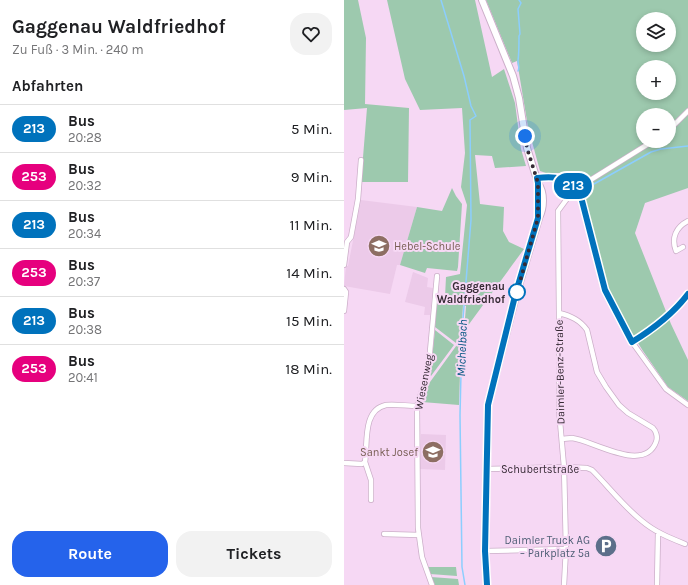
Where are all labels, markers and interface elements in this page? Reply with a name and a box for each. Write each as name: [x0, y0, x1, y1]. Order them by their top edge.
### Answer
map controls: [636, 12, 676, 148]
button: layers: [636, 12, 676, 52]
button: heart: [290, 13, 332, 55]
text: Gaggenau Waldfriedhof: [12, 16, 226, 38]
text: Zu Fuß · 3 Min. · 240 m: [12, 42, 144, 57]
button: +: [636, 60, 676, 100]
text: Abfahrten: [12, 77, 83, 95]
button: −: [636, 108, 676, 148]
text: Bus: [68, 112, 95, 130]
text: 213: [23, 120, 45, 137]
text: 5 Min.: [291, 120, 332, 138]
your location: [515, 126, 535, 146]
text: 20:28: [68, 130, 102, 145]
text: Bus: [68, 160, 95, 178]
text: 253: [21, 168, 47, 185]
text: 9 Min.: [291, 168, 332, 186]
line badge: 213: [550, 173, 596, 199]
text: 213: [562, 177, 584, 194]
text: 20:32: [68, 178, 101, 193]
text: Bus: [68, 208, 95, 226]
text: 213: [23, 216, 45, 233]
text: 11 Min.: [290, 216, 332, 234]
text: 20:34: [68, 226, 101, 241]
school or university icon: Hebel-Schule: [366, 233, 392, 259]
place label: Hebel-Schule: [394, 240, 461, 253]
text: Bus: [68, 256, 95, 274]
text: 253: [21, 264, 47, 281]
text: 14 Min.: [286, 264, 332, 282]
text: 20:37: [68, 274, 100, 289]
place label: Gaggenau Waldfriedhof: [437, 280, 506, 306]
marker: Gaggenau Waldfriedhof: [508, 283, 526, 301]
text: Bus: [68, 304, 95, 322]
text: 213: [23, 312, 45, 329]
text: 15 Min.: [286, 312, 332, 330]
water label: Michelbach: [454, 319, 470, 377]
street label: Daimler-Benz-Straße: [553, 319, 567, 425]
text: 20:38: [68, 322, 102, 337]
text: Bus: [68, 352, 95, 370]
street label: Wiesenweg: [412, 352, 436, 411]
text: 253: [21, 360, 47, 377]
text: 18 Min.: [285, 360, 332, 378]
text: 20:41: [68, 370, 98, 385]
school or university icon: Sankt Josef: [420, 439, 446, 465]
place label: Sankt Josef: [360, 446, 418, 459]
street label: Schubertstraße: [501, 463, 579, 476]
button: Route: [12, 531, 168, 577]
button: Tickets: [176, 531, 332, 577]
parking icon: Daimler Truck AG − Parkplatz 5a: [593, 533, 619, 559]
place label: Daimler Truck AG − Parkplatz 5a: [505, 534, 590, 560]

